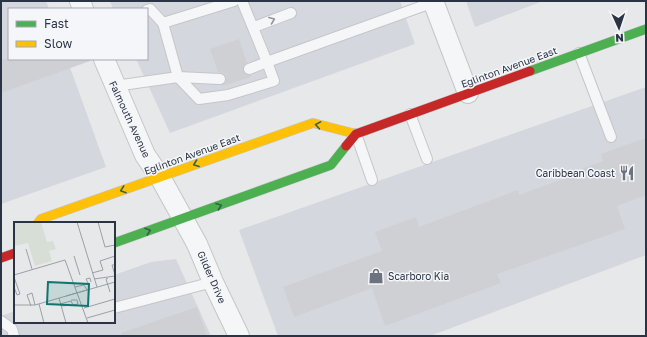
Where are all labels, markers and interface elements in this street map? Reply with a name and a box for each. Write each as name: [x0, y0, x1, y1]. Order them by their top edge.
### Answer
legend: [8, 8, 148, 60]
north arrow: [599, 8, 639, 48]
text: Fast: [44, 16, 69, 31]
one-way arrow: [269, 17, 276, 25]
text: N: [615, 32, 624, 45]
text: Slow: [44, 36, 72, 51]
street label: Eglinton Avenue East: [459, 44, 559, 90]
street label: Falmouth Avenue: [107, 79, 153, 160]
one-way arrow: [315, 121, 322, 129]
street label: Eglinton Avenue East: [142, 131, 242, 177]
one-way arrow: [192, 160, 199, 168]
restaurant icon: Caribbean Coast: [618, 164, 636, 182]
place label: Caribbean Coast: [536, 167, 615, 179]
one-way arrow: [120, 185, 127, 194]
one-way arrow: [216, 202, 223, 210]
inset map: [14, 222, 115, 323]
one-way arrow: [145, 228, 152, 236]
street label: Gilder Drive: [195, 249, 229, 305]
shop icon: Scarboro Kia: [367, 267, 385, 285]
place label: Scarboro Kia: [388, 270, 449, 282]

